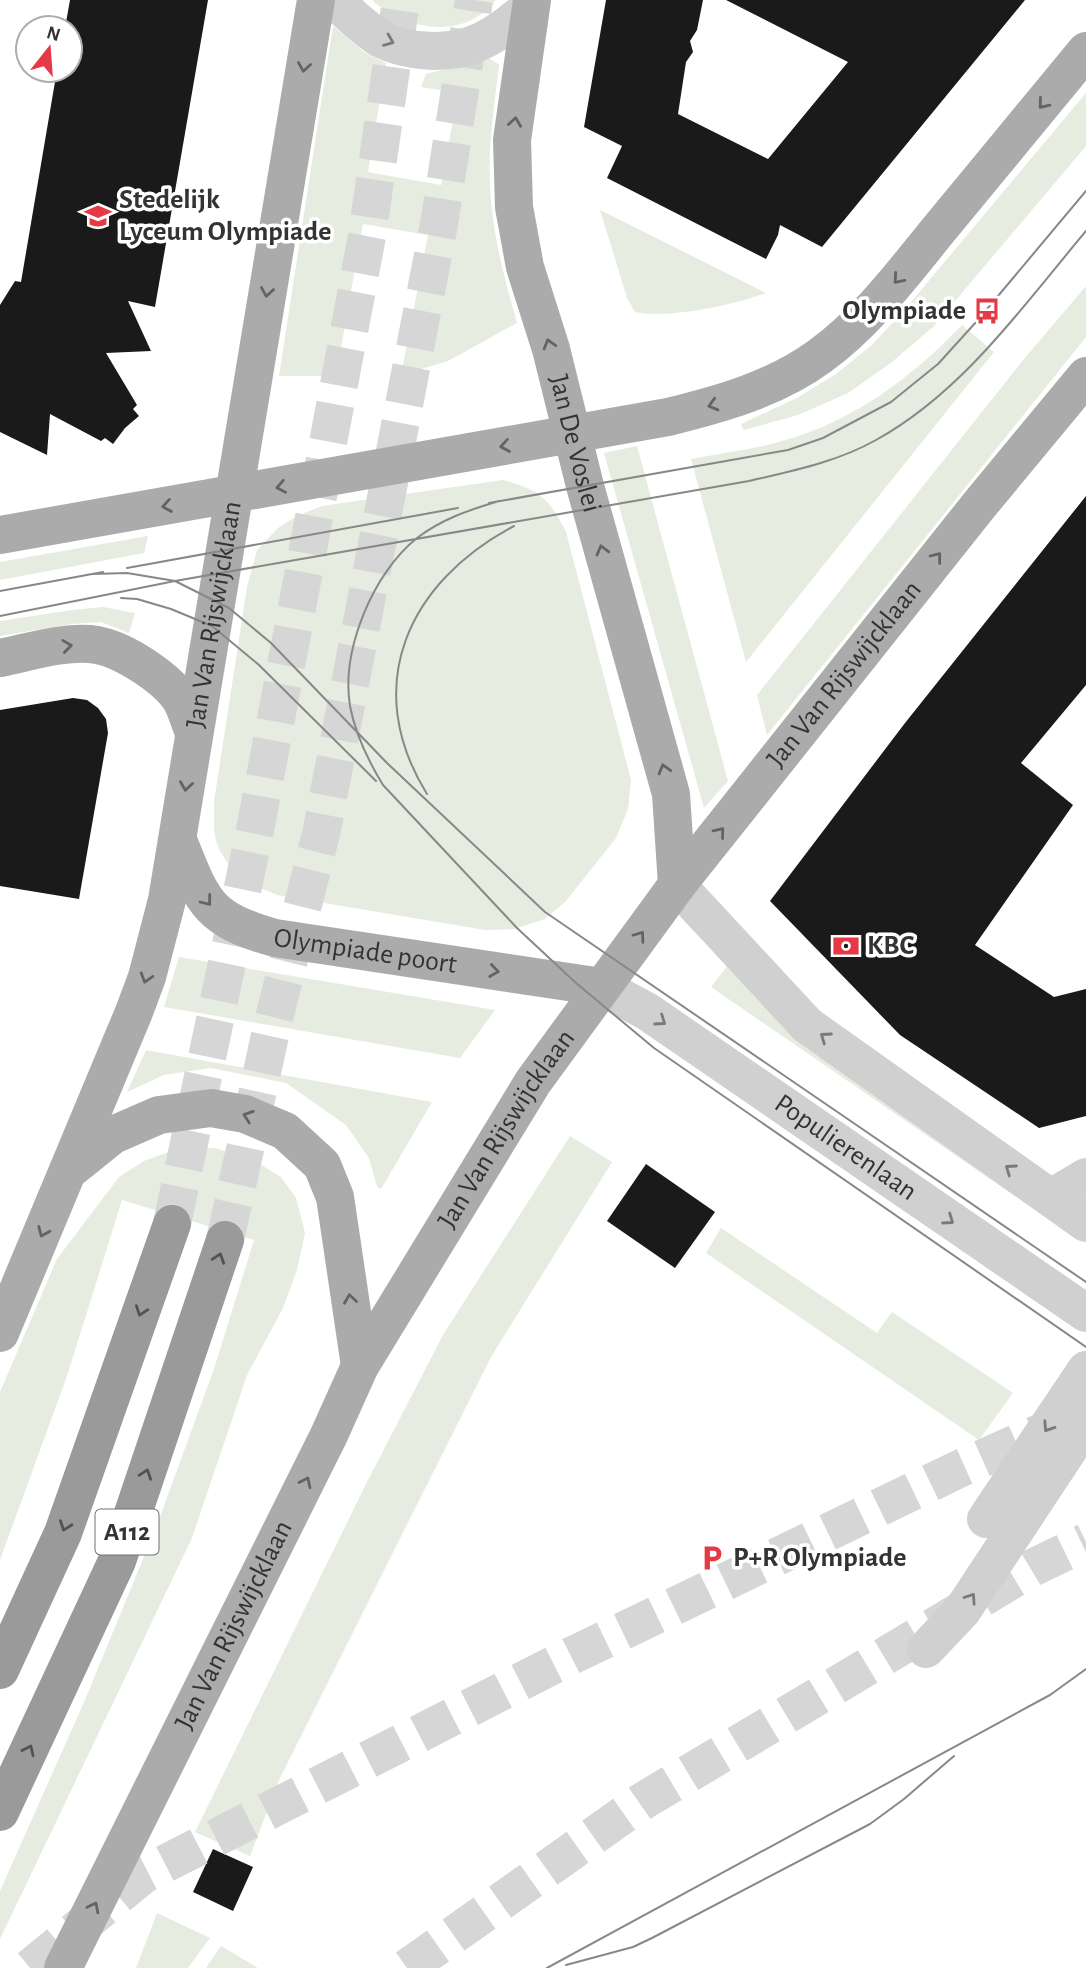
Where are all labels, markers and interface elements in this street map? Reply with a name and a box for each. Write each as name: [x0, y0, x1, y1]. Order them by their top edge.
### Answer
north arrow: [14, 14, 84, 84]
text: N: [44, 23, 63, 45]
one-way arrow: [382, 32, 394, 46]
one-way arrow: [297, 61, 312, 73]
one-way arrow: [1038, 96, 1051, 108]
one-way arrow: [507, 116, 522, 127]
place label: Stedelijk Lyceum Olympiade: [119, 186, 332, 246]
school or university icon: Stedelijk Lyceum Olympiade: [83, 201, 113, 231]
one-way arrow: [894, 271, 906, 284]
one-way arrow: [260, 286, 275, 298]
bus stop icon: Olympiade: [972, 296, 1002, 326]
place label: Olympiade: [842, 297, 966, 325]
one-way arrow: [543, 338, 557, 350]
street label: Jan De Voslei: [544, 372, 606, 516]
one-way arrow: [708, 396, 720, 411]
one-way arrow: [499, 438, 511, 453]
one-way arrow: [275, 478, 287, 493]
one-way arrow: [161, 498, 173, 513]
street label: Jan Van Rijswijcklaan: [182, 499, 247, 730]
one-way arrow: [596, 544, 611, 556]
one-way arrow: [929, 553, 942, 565]
street label: Jan Van Rijswijcklaan: [762, 576, 927, 773]
one-way arrow: [61, 639, 73, 654]
one-way arrow: [658, 763, 672, 775]
one-way arrow: [179, 780, 194, 792]
one-way arrow: [711, 827, 724, 839]
one-way arrow: [199, 893, 211, 906]
street label: Olympiade poort: [272, 924, 459, 979]
one-way arrow: [631, 931, 644, 944]
bank icon: KBC: [831, 931, 861, 961]
place label: KBC: [867, 932, 915, 960]
one-way arrow: [488, 963, 500, 978]
one-way arrow: [140, 971, 154, 984]
one-way arrow: [653, 1013, 666, 1025]
street label: Jan Van Rijswijcklaan: [433, 1025, 580, 1233]
one-way arrow: [820, 1033, 833, 1046]
street label: Populierenlaan: [769, 1089, 922, 1206]
one-way arrow: [242, 1110, 255, 1124]
one-way arrow: [1005, 1165, 1018, 1177]
one-way arrow: [941, 1212, 954, 1224]
one-way arrow: [38, 1225, 52, 1237]
one-way arrow: [211, 1252, 225, 1265]
one-way arrow: [343, 1293, 358, 1305]
one-way arrow: [135, 1305, 149, 1317]
one-way arrow: [1044, 1419, 1056, 1432]
one-way arrow: [138, 1468, 152, 1480]
one-way arrow: [298, 1477, 312, 1489]
road number: A112: [96, 1510, 158, 1554]
street label: Jan Van Rijswijcklaan: [170, 1516, 298, 1734]
one-way arrow: [59, 1519, 73, 1531]
parking icon: P+R Olympiade: [697, 1543, 727, 1573]
place label: P+R Olympiade: [733, 1544, 906, 1572]
one-way arrow: [963, 1593, 975, 1606]
one-way arrow: [21, 1745, 35, 1757]
one-way arrow: [85, 1902, 99, 1914]

